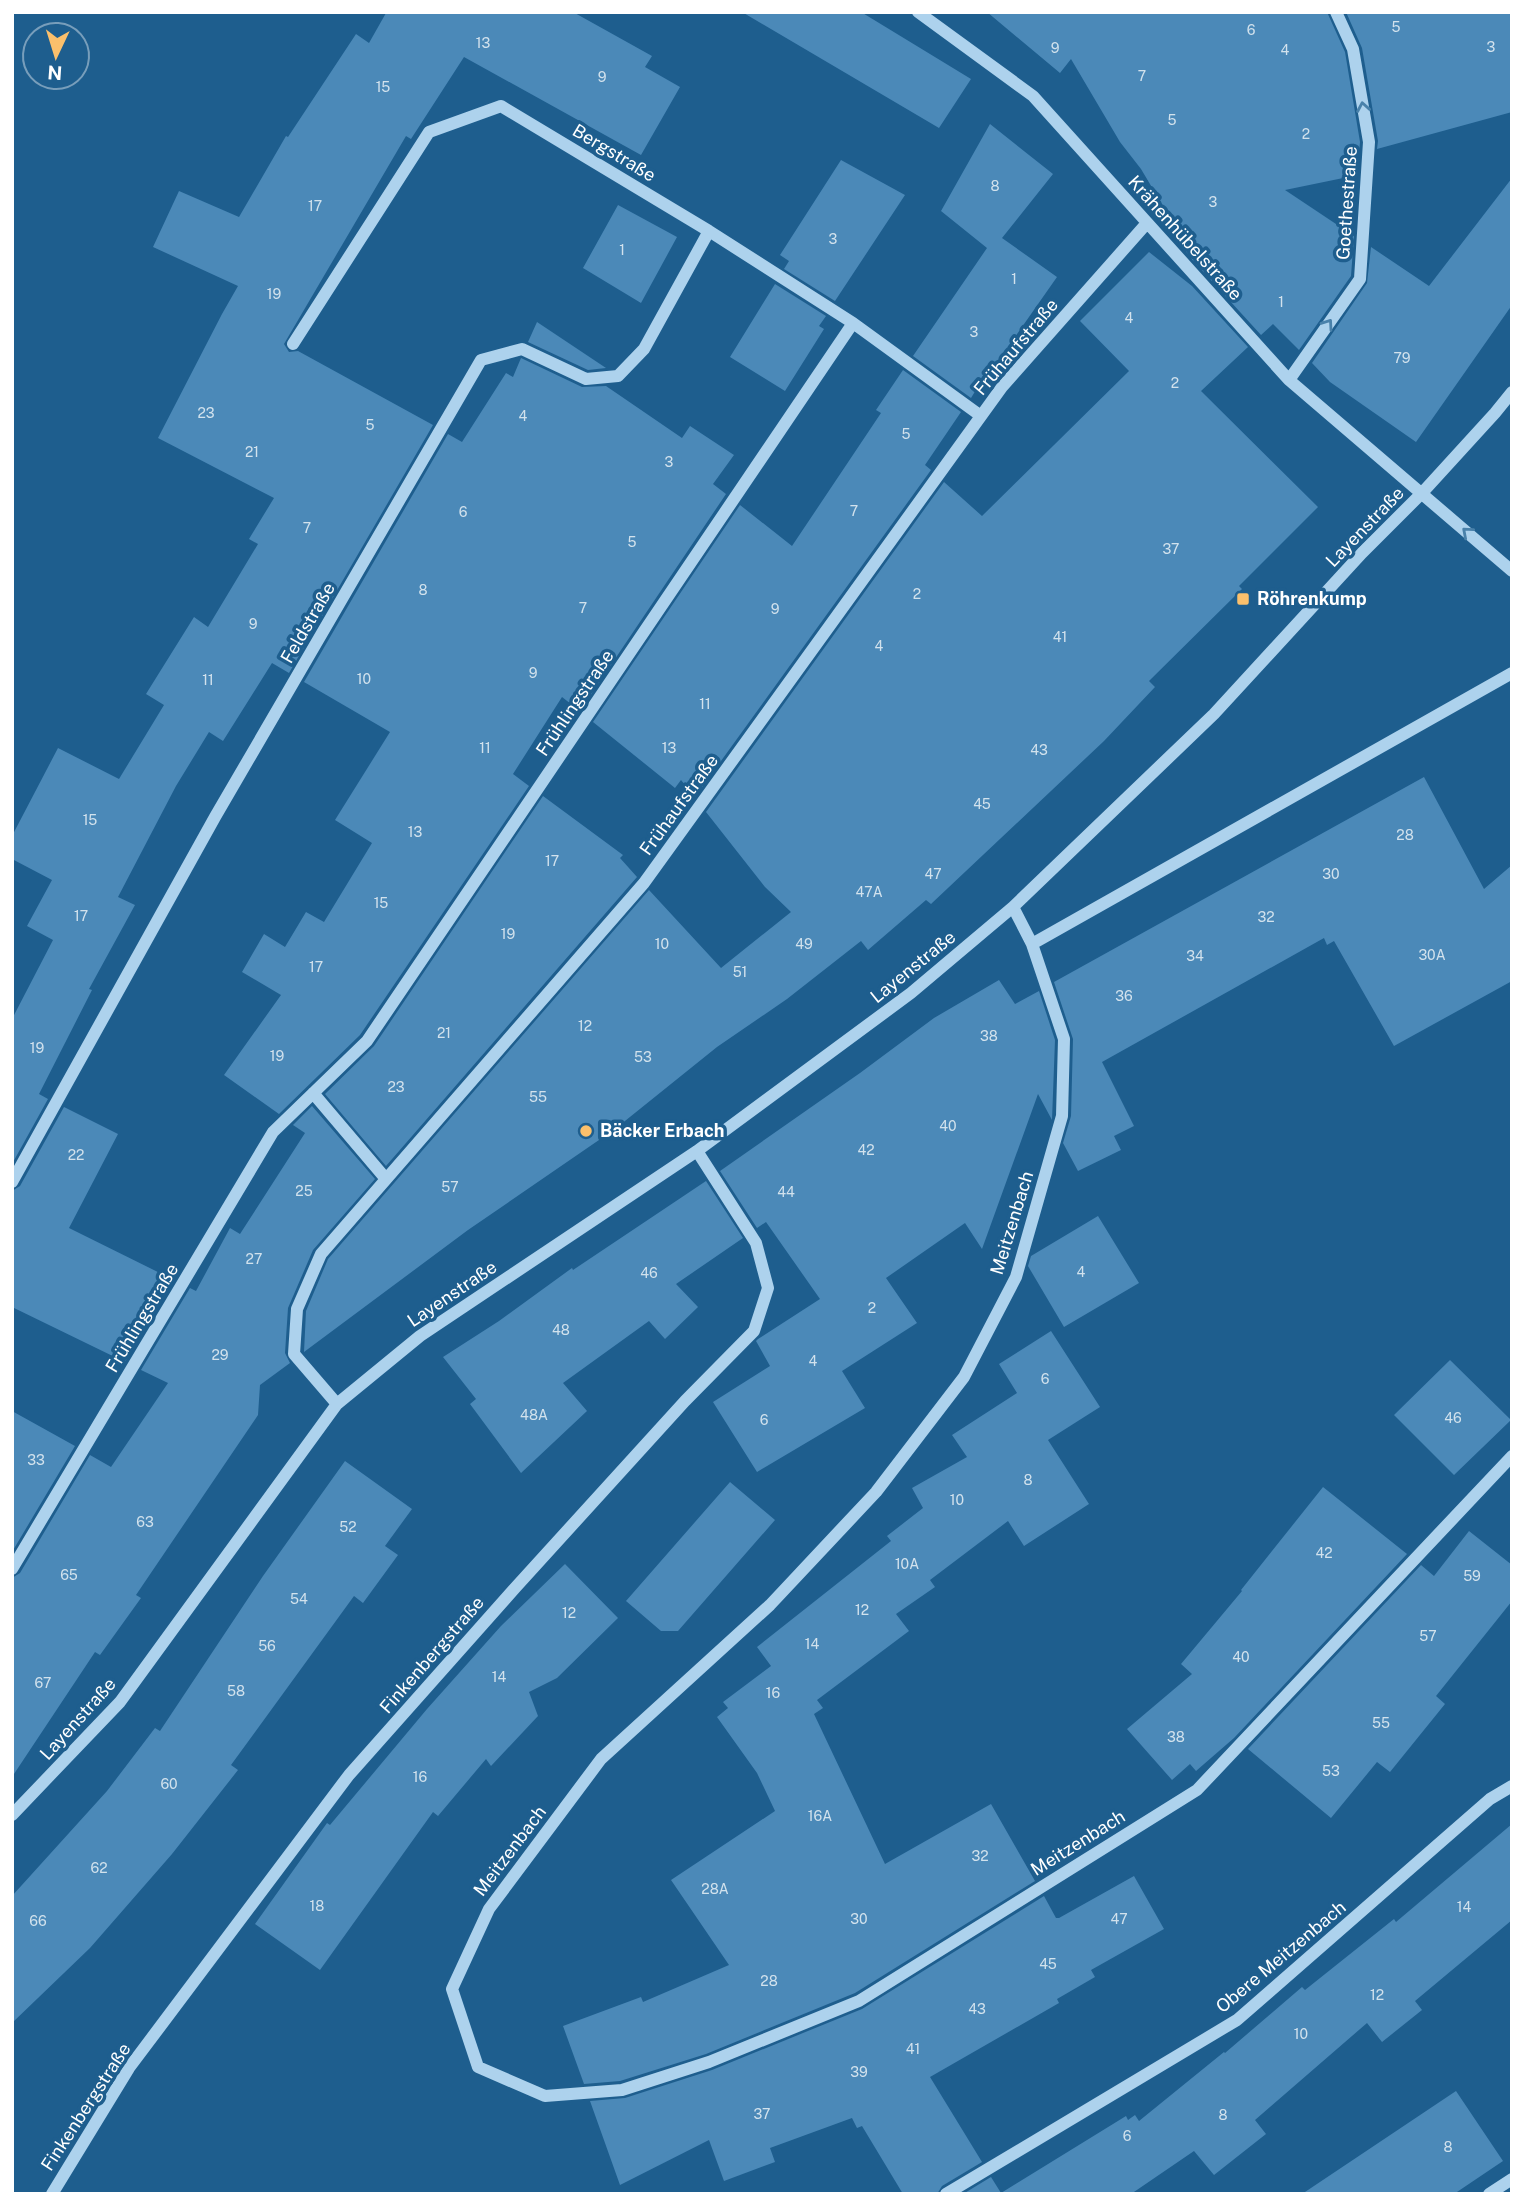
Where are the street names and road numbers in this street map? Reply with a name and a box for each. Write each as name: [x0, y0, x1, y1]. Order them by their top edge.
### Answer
street label: Bergstraße: [569, 120, 660, 186]
street label: Goethestraße: [1332, 145, 1361, 261]
street label: Krähenhübelstraße: [1124, 171, 1247, 304]
street label: Frühaufstraße: [969, 294, 1062, 399]
street label: Layenstraße: [1321, 482, 1408, 571]
street label: Feldstraße: [276, 579, 339, 667]
street label: Frühlingstraße: [531, 646, 618, 760]
street label: Frühaufstraße: [635, 750, 722, 859]
street label: Layenstraße: [866, 926, 959, 1007]
street label: Meitzenbach: [986, 1169, 1037, 1277]
street label: Layenstraße: [403, 1256, 500, 1331]
street label: Frühlingstraße: [101, 1260, 182, 1376]
street label: Finkenbergstraße: [375, 1592, 488, 1717]
street label: Layenstraße: [35, 1673, 120, 1764]
street label: Meitzenbach: [469, 1802, 550, 1900]
street label: Meitzenbach: [1027, 1805, 1129, 1880]
street label: Obere Meitzenbach: [1212, 1896, 1350, 2017]
street label: Finkenbergstraße: [37, 2039, 135, 2174]

